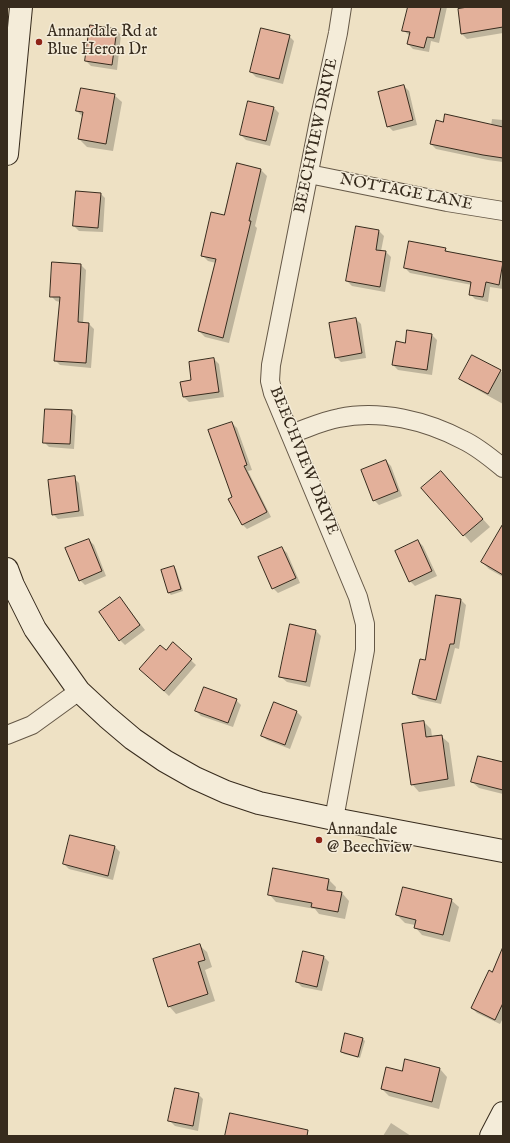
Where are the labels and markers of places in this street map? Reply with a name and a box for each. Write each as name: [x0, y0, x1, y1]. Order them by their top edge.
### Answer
place label: Annandale Rd at Blue Heron Dr: [47, 23, 157, 61]
marker: Annandale Rd at Blue Heron Dr: [34, 37, 44, 47]
place label: Annandale @ Beechview: [327, 821, 412, 859]
marker: Annandale @ Beechview: [314, 835, 324, 845]

